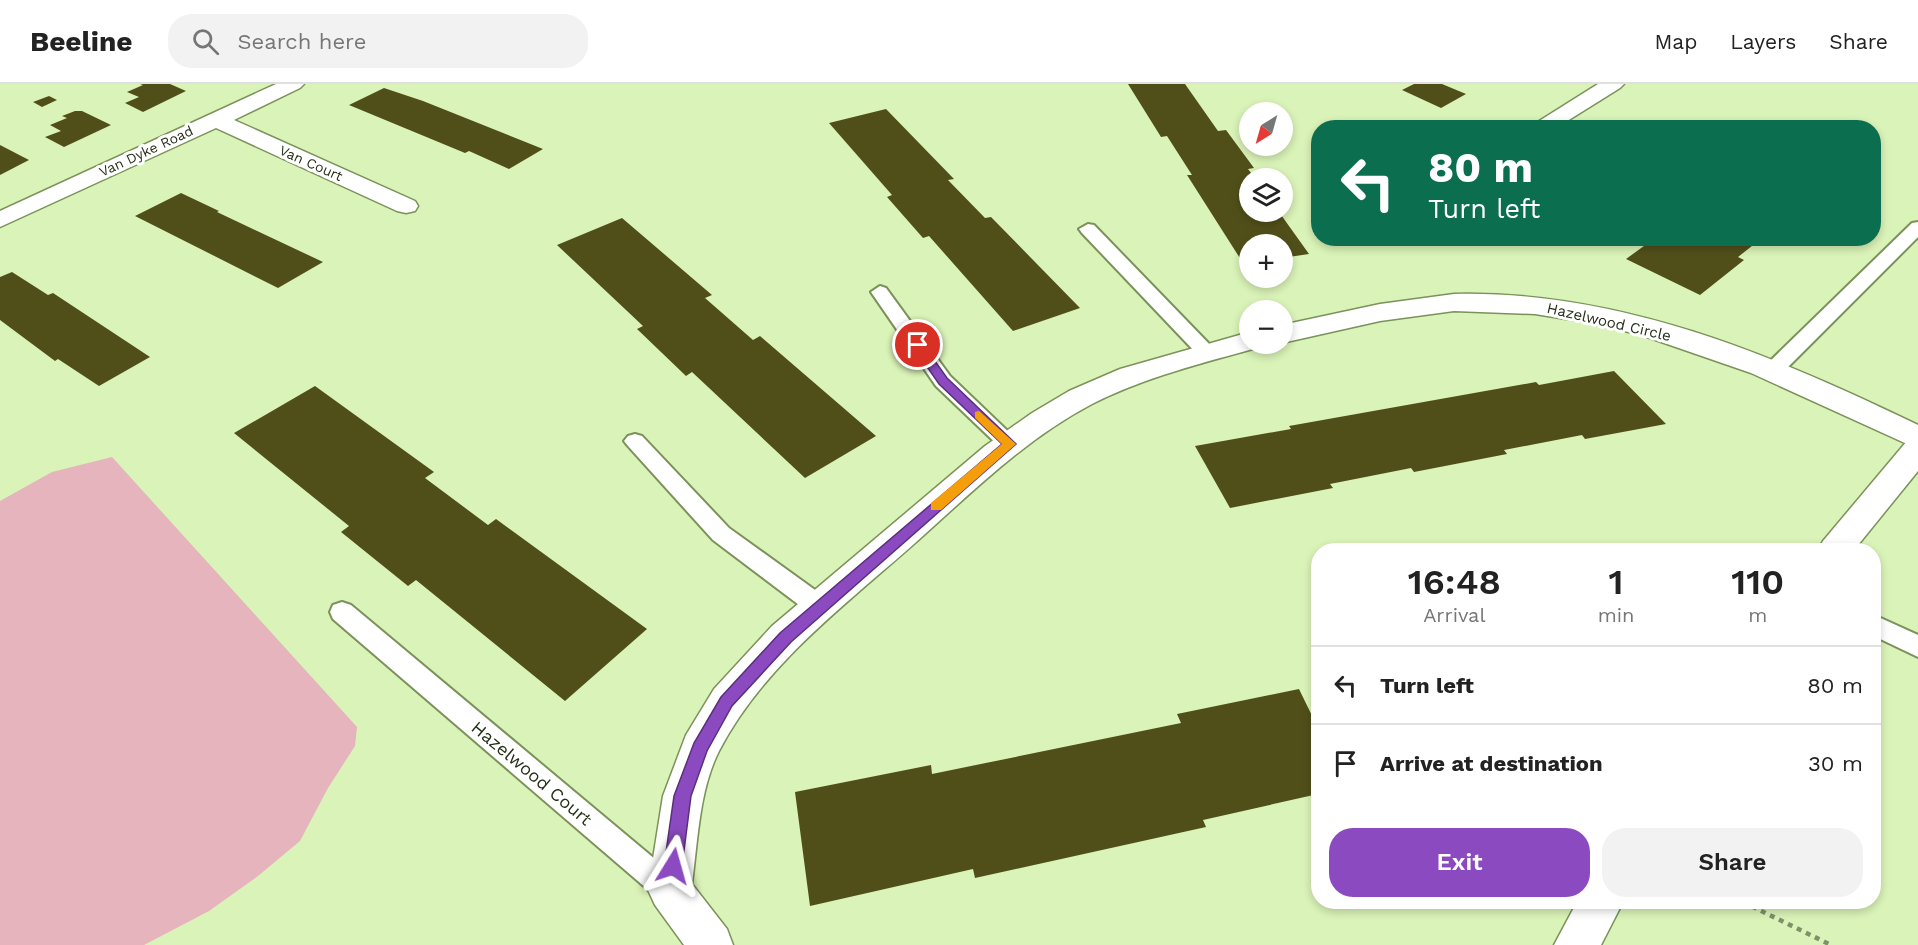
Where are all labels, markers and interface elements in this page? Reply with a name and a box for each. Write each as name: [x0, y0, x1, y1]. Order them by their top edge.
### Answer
search box: [168, 14, 588, 68]
text: Beeline: [30, 25, 132, 58]
icon: search: [189, 25, 222, 58]
text: Search here: [237, 29, 366, 54]
text: Map: [1654, 29, 1697, 54]
text: Layers: [1730, 29, 1796, 54]
text: Share: [1829, 29, 1888, 54]
north arrow: [1239, 102, 1293, 156]
map controls: [1239, 102, 1293, 354]
street label: Van Dyke Road: [97, 122, 195, 180]
street label: Van Court: [277, 142, 345, 184]
text: 80 m: [1428, 143, 1533, 192]
icon: left: [1329, 144, 1407, 222]
button: layers: [1239, 168, 1293, 222]
text: Turn left: [1428, 193, 1540, 225]
button: +: [1239, 234, 1293, 288]
street label: Hazelwood Circle: [1545, 299, 1673, 345]
button: −: [1239, 300, 1293, 354]
pin: [892, 319, 943, 370]
icon: arrive: [901, 328, 934, 361]
text: 16:48: [1408, 561, 1501, 603]
text: 1: [1609, 561, 1624, 603]
text: 110: [1731, 561, 1784, 603]
text: Arrival: [1423, 603, 1486, 627]
text: min: [1598, 603, 1634, 627]
text: m: [1748, 603, 1767, 627]
icon: left: [1329, 669, 1362, 702]
text: Turn left: [1380, 673, 1474, 698]
text: 80 m: [1807, 673, 1863, 698]
street label: Hazelwood Court: [468, 717, 597, 830]
icon: arrive: [1329, 747, 1362, 780]
text: Arrive at destination: [1380, 751, 1603, 776]
text: 30 m: [1808, 751, 1863, 776]
button: Exit: [1329, 828, 1590, 897]
button: Share: [1602, 828, 1863, 897]
position arrow: [641, 834, 705, 898]

